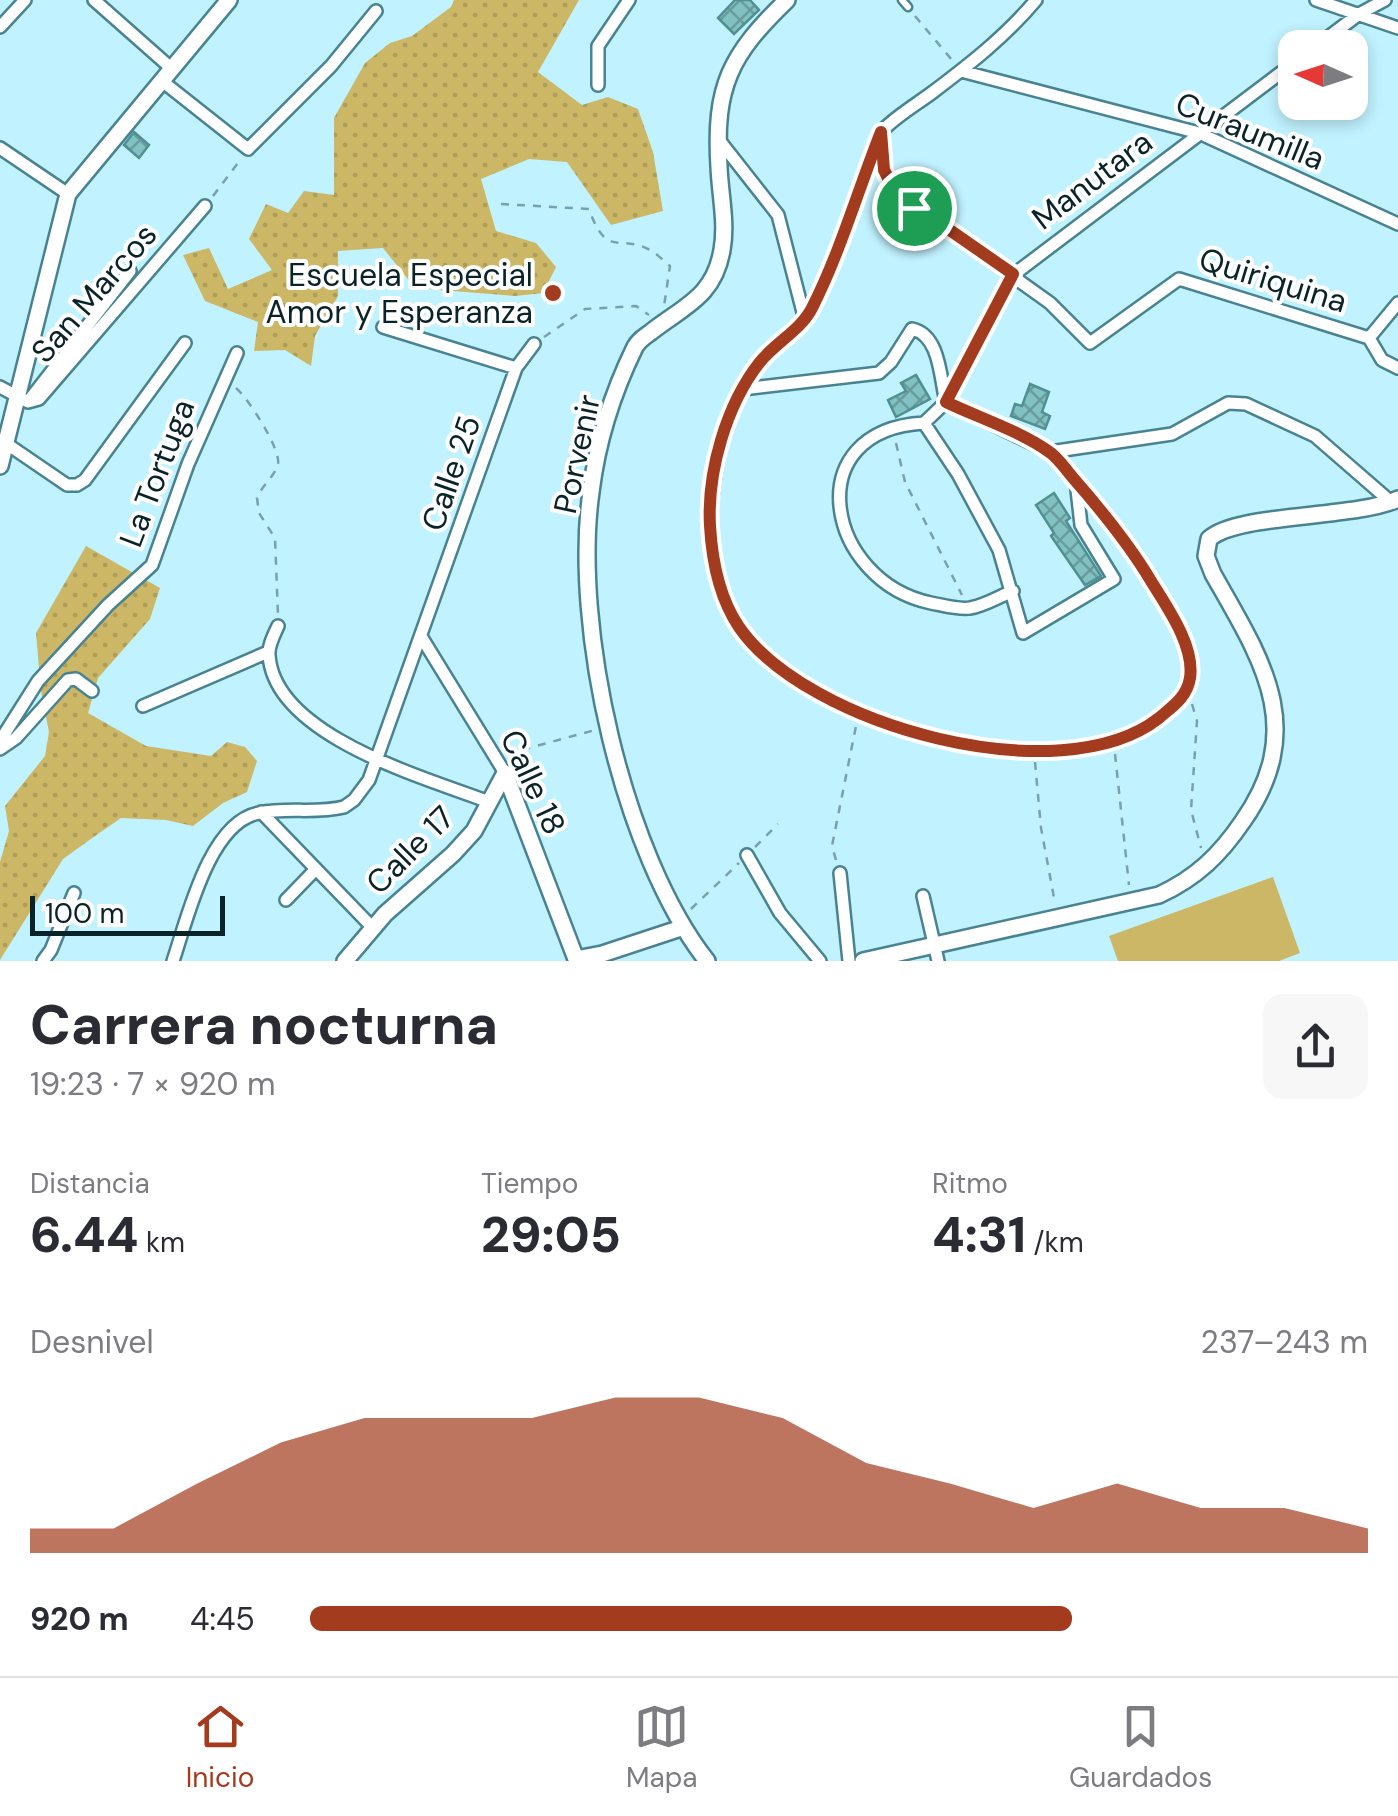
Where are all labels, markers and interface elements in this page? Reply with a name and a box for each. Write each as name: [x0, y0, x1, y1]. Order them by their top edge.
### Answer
north arrow: [1278, 30, 1368, 120]
map controls: [1278, 30, 1368, 120]
street label: Curaumilla: [1169, 82, 1331, 180]
street label: Manutara: [1023, 121, 1161, 239]
pin: [872, 166, 957, 251]
icon: arrive: [887, 181, 942, 236]
street label: San Marcos: [22, 214, 166, 372]
street label: Quiriquina: [1194, 238, 1352, 322]
place label: Escuela Especial Amor y Esperanza: [266, 254, 533, 333]
marker: Escuela Especial Amor y Esperanza: [542, 282, 564, 304]
street label: Porvenir: [544, 391, 610, 517]
street label: La Tortuga: [110, 393, 204, 553]
street label: Calle 25: [412, 410, 490, 536]
street label: Calle 18: [491, 723, 575, 841]
street label: Calle 17: [357, 797, 463, 903]
scale bar: [30, 891, 225, 936]
text: 100 m: [45, 895, 124, 932]
text: Carrera nocturna: [30, 989, 498, 1061]
button: share: [1263, 994, 1368, 1099]
text: 19:23 · 7 × 920 m: [30, 1063, 276, 1105]
text: Distancia: [30, 1165, 150, 1202]
text: Tiempo: [481, 1165, 578, 1202]
text: Ritmo: [932, 1165, 1008, 1202]
text: 6.44: [30, 1202, 139, 1268]
text: 29:05: [481, 1202, 621, 1268]
text: 4:31: [932, 1202, 1026, 1268]
text: km: [139, 1224, 185, 1261]
text: /km: [1026, 1224, 1084, 1261]
text: Desnivel: [30, 1321, 154, 1363]
text: 237–243 m: [1201, 1321, 1368, 1363]
text: 920 m: [30, 1598, 129, 1640]
text: 4:45: [190, 1598, 255, 1640]
tab: Inicio: [186, 1699, 254, 1796]
tab: Mapa: [626, 1699, 697, 1796]
tab: Guardados: [1069, 1699, 1212, 1796]

